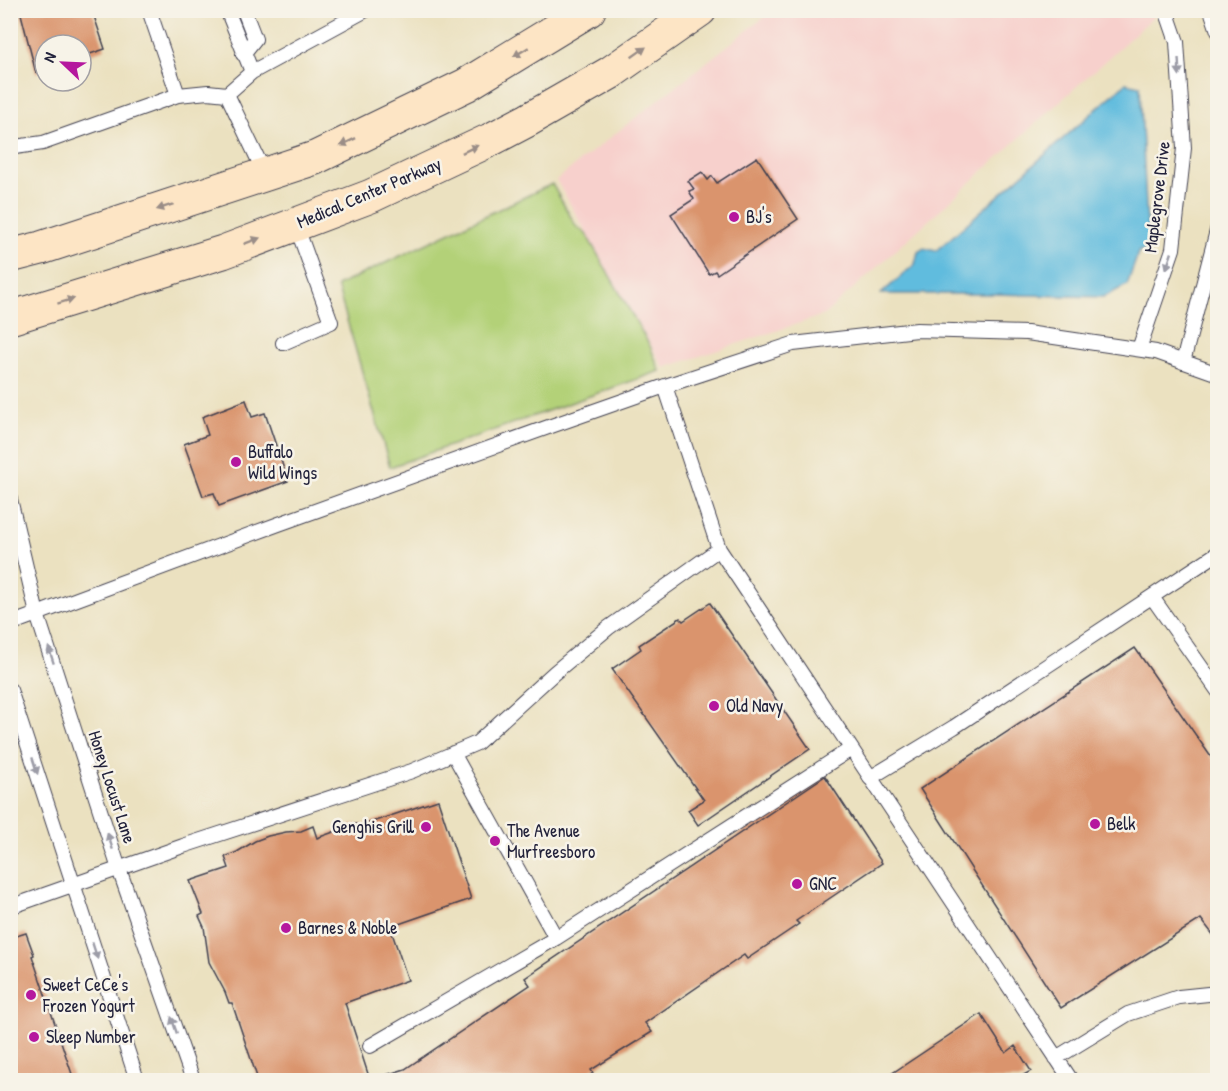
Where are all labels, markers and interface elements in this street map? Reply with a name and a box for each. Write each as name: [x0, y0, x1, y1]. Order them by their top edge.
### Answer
north arrow: [33, 33, 93, 93]
one-way arrow: [513, 46, 529, 57]
one-way arrow: [631, 46, 647, 58]
text: N: [37, 48, 61, 65]
one-way arrow: [1174, 58, 1183, 77]
one-way arrow: [340, 137, 357, 147]
street label: Maplegrove Drive: [1137, 140, 1176, 254]
one-way arrow: [462, 145, 479, 154]
street label: Medical Center Parkway: [293, 151, 445, 234]
one-way arrow: [156, 203, 174, 213]
place label: BJ's: [746, 204, 772, 229]
marker: BJ's: [727, 210, 741, 224]
one-way arrow: [243, 236, 261, 246]
one-way arrow: [1163, 252, 1173, 270]
one-way arrow: [57, 296, 75, 305]
place label: Buffalo Wild Wings: [248, 439, 317, 485]
marker: Buffalo Wild Wings: [229, 455, 243, 469]
one-way arrow: [45, 646, 55, 664]
place label: Old Navy: [726, 693, 784, 718]
marker: Old Navy: [707, 699, 721, 713]
street label: Honey Locust Lane: [82, 727, 142, 846]
one-way arrow: [31, 757, 40, 775]
place label: Belk: [1107, 811, 1136, 836]
place label: Genghis Grill: [332, 814, 414, 839]
marker: Belk: [1088, 817, 1102, 831]
place label: The Avenue Murfreesboro: [507, 818, 595, 864]
marker: Genghis Grill: [419, 820, 433, 834]
one-way arrow: [105, 832, 115, 850]
marker: The Avenue Murfreesboro: [488, 834, 502, 848]
place label: GNC: [809, 871, 837, 896]
marker: GNC: [790, 877, 804, 891]
place label: Barnes & Noble: [298, 915, 397, 940]
marker: Barnes & Noble: [279, 921, 293, 935]
one-way arrow: [90, 943, 100, 961]
place label: Sweet CeCe's Frozen Yogurt: [42, 972, 135, 1018]
marker: Sweet CeCe's Frozen Yogurt: [24, 988, 38, 1002]
one-way arrow: [168, 1016, 178, 1034]
place label: Sleep Number: [46, 1024, 136, 1049]
marker: Sleep Number: [27, 1030, 41, 1044]

